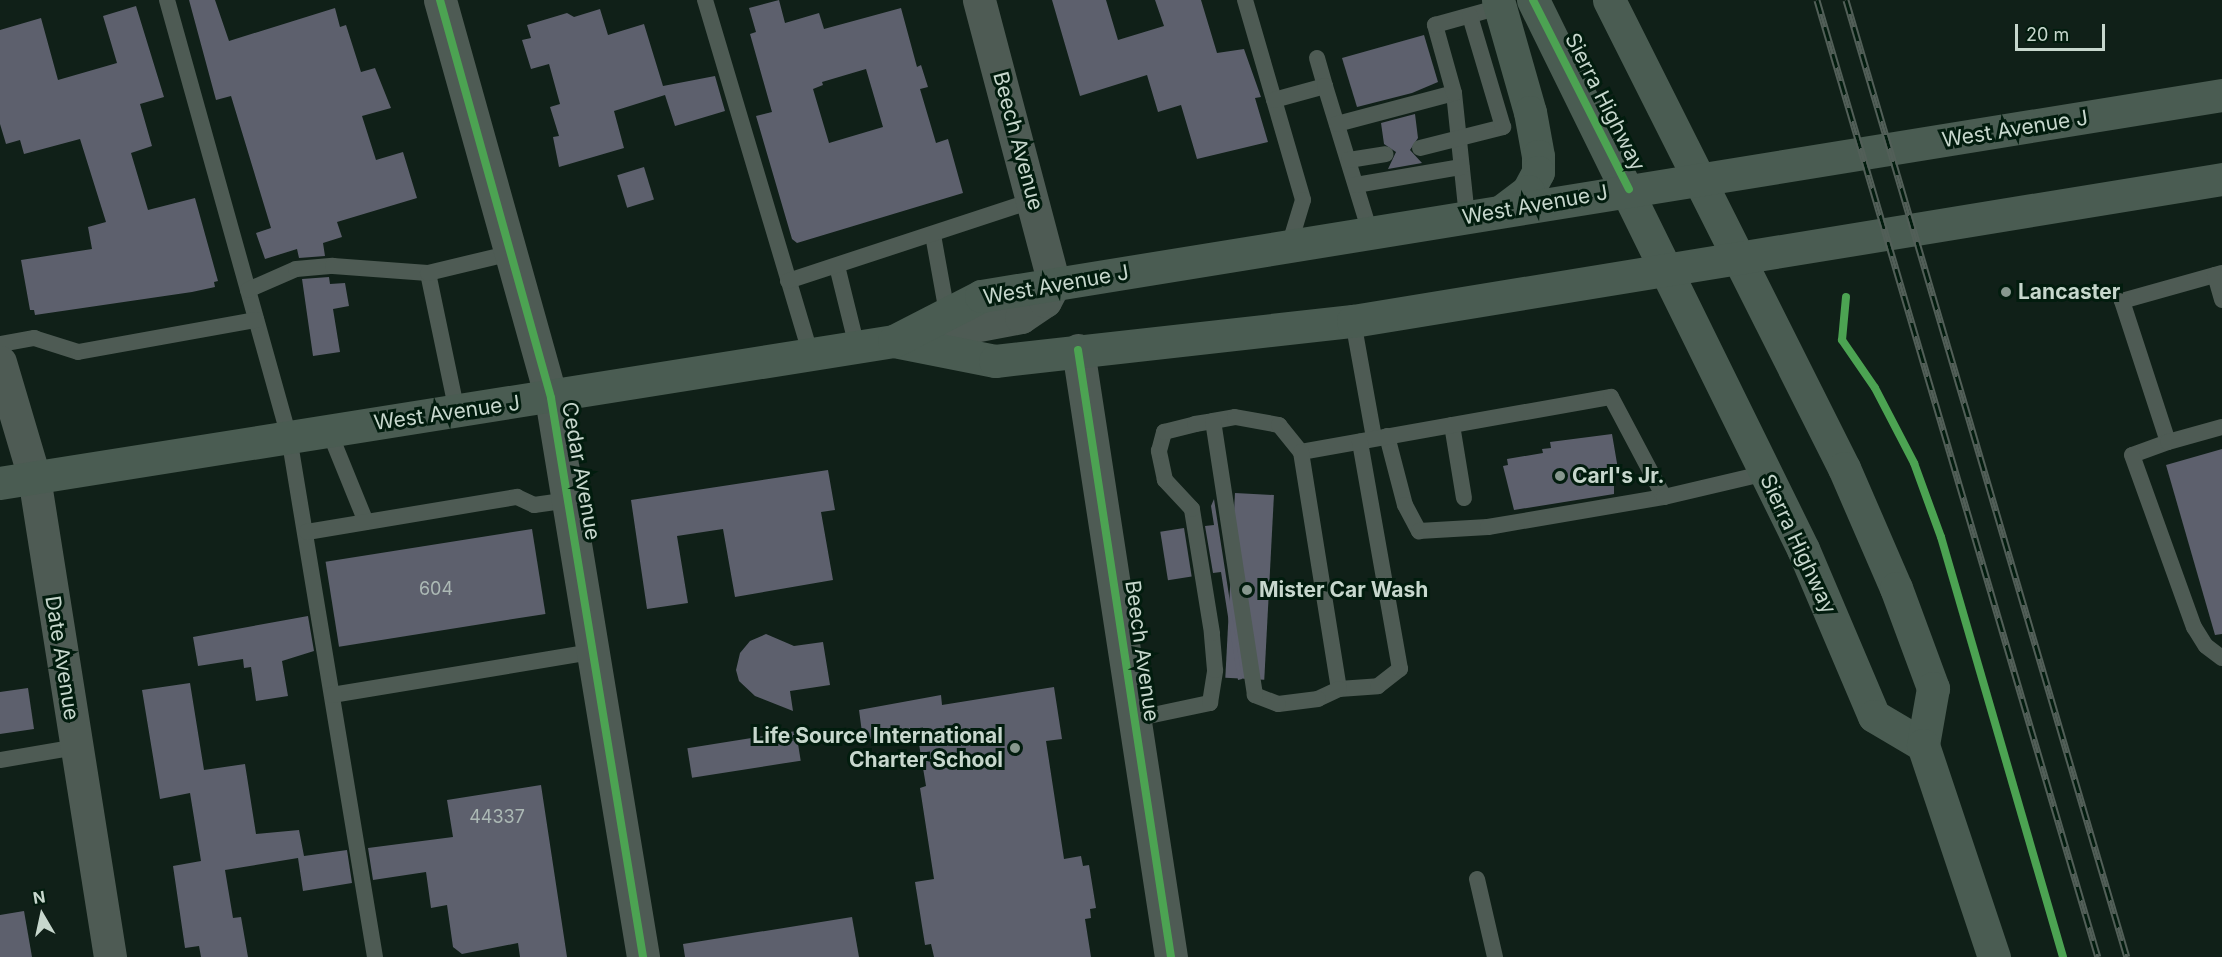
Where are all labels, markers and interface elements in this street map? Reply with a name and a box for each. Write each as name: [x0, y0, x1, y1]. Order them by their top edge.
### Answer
scale bar: [2018, 12, 2108, 50]
text: 20 m: [2026, 24, 2069, 45]
street label: Sierra Highway: [1559, 29, 1651, 175]
street label: Beech Avenue: [987, 69, 1049, 213]
street label: West Avenue J: [1940, 105, 2090, 153]
street label: West Avenue J: [1460, 180, 1610, 230]
street label: West Avenue J: [981, 260, 1131, 310]
place label: Lancaster: [2018, 279, 2120, 305]
marker: Lancaster: [1999, 285, 2013, 299]
street label: West Avenue J: [372, 390, 522, 436]
street label: Cedar Avenue: [556, 400, 606, 542]
place label: Carl's Jr.: [1572, 463, 1665, 489]
marker: Carl's Jr.: [1553, 469, 1567, 483]
street label: Sierra Highway: [1755, 470, 1841, 618]
place label: Mister Car Wash: [1259, 577, 1428, 603]
house number: 604: [419, 578, 453, 600]
street label: Beech Avenue: [1120, 579, 1164, 723]
marker: Mister Car Wash: [1240, 583, 1254, 597]
street label: Date Avenue: [40, 594, 84, 722]
place label: Life Source International Charter School: [752, 723, 1003, 773]
marker: Life Source International Charter School: [1008, 741, 1022, 755]
house number: 44337: [469, 806, 525, 828]
north arrow: [12, 885, 72, 945]
text: N: [32, 886, 47, 908]

